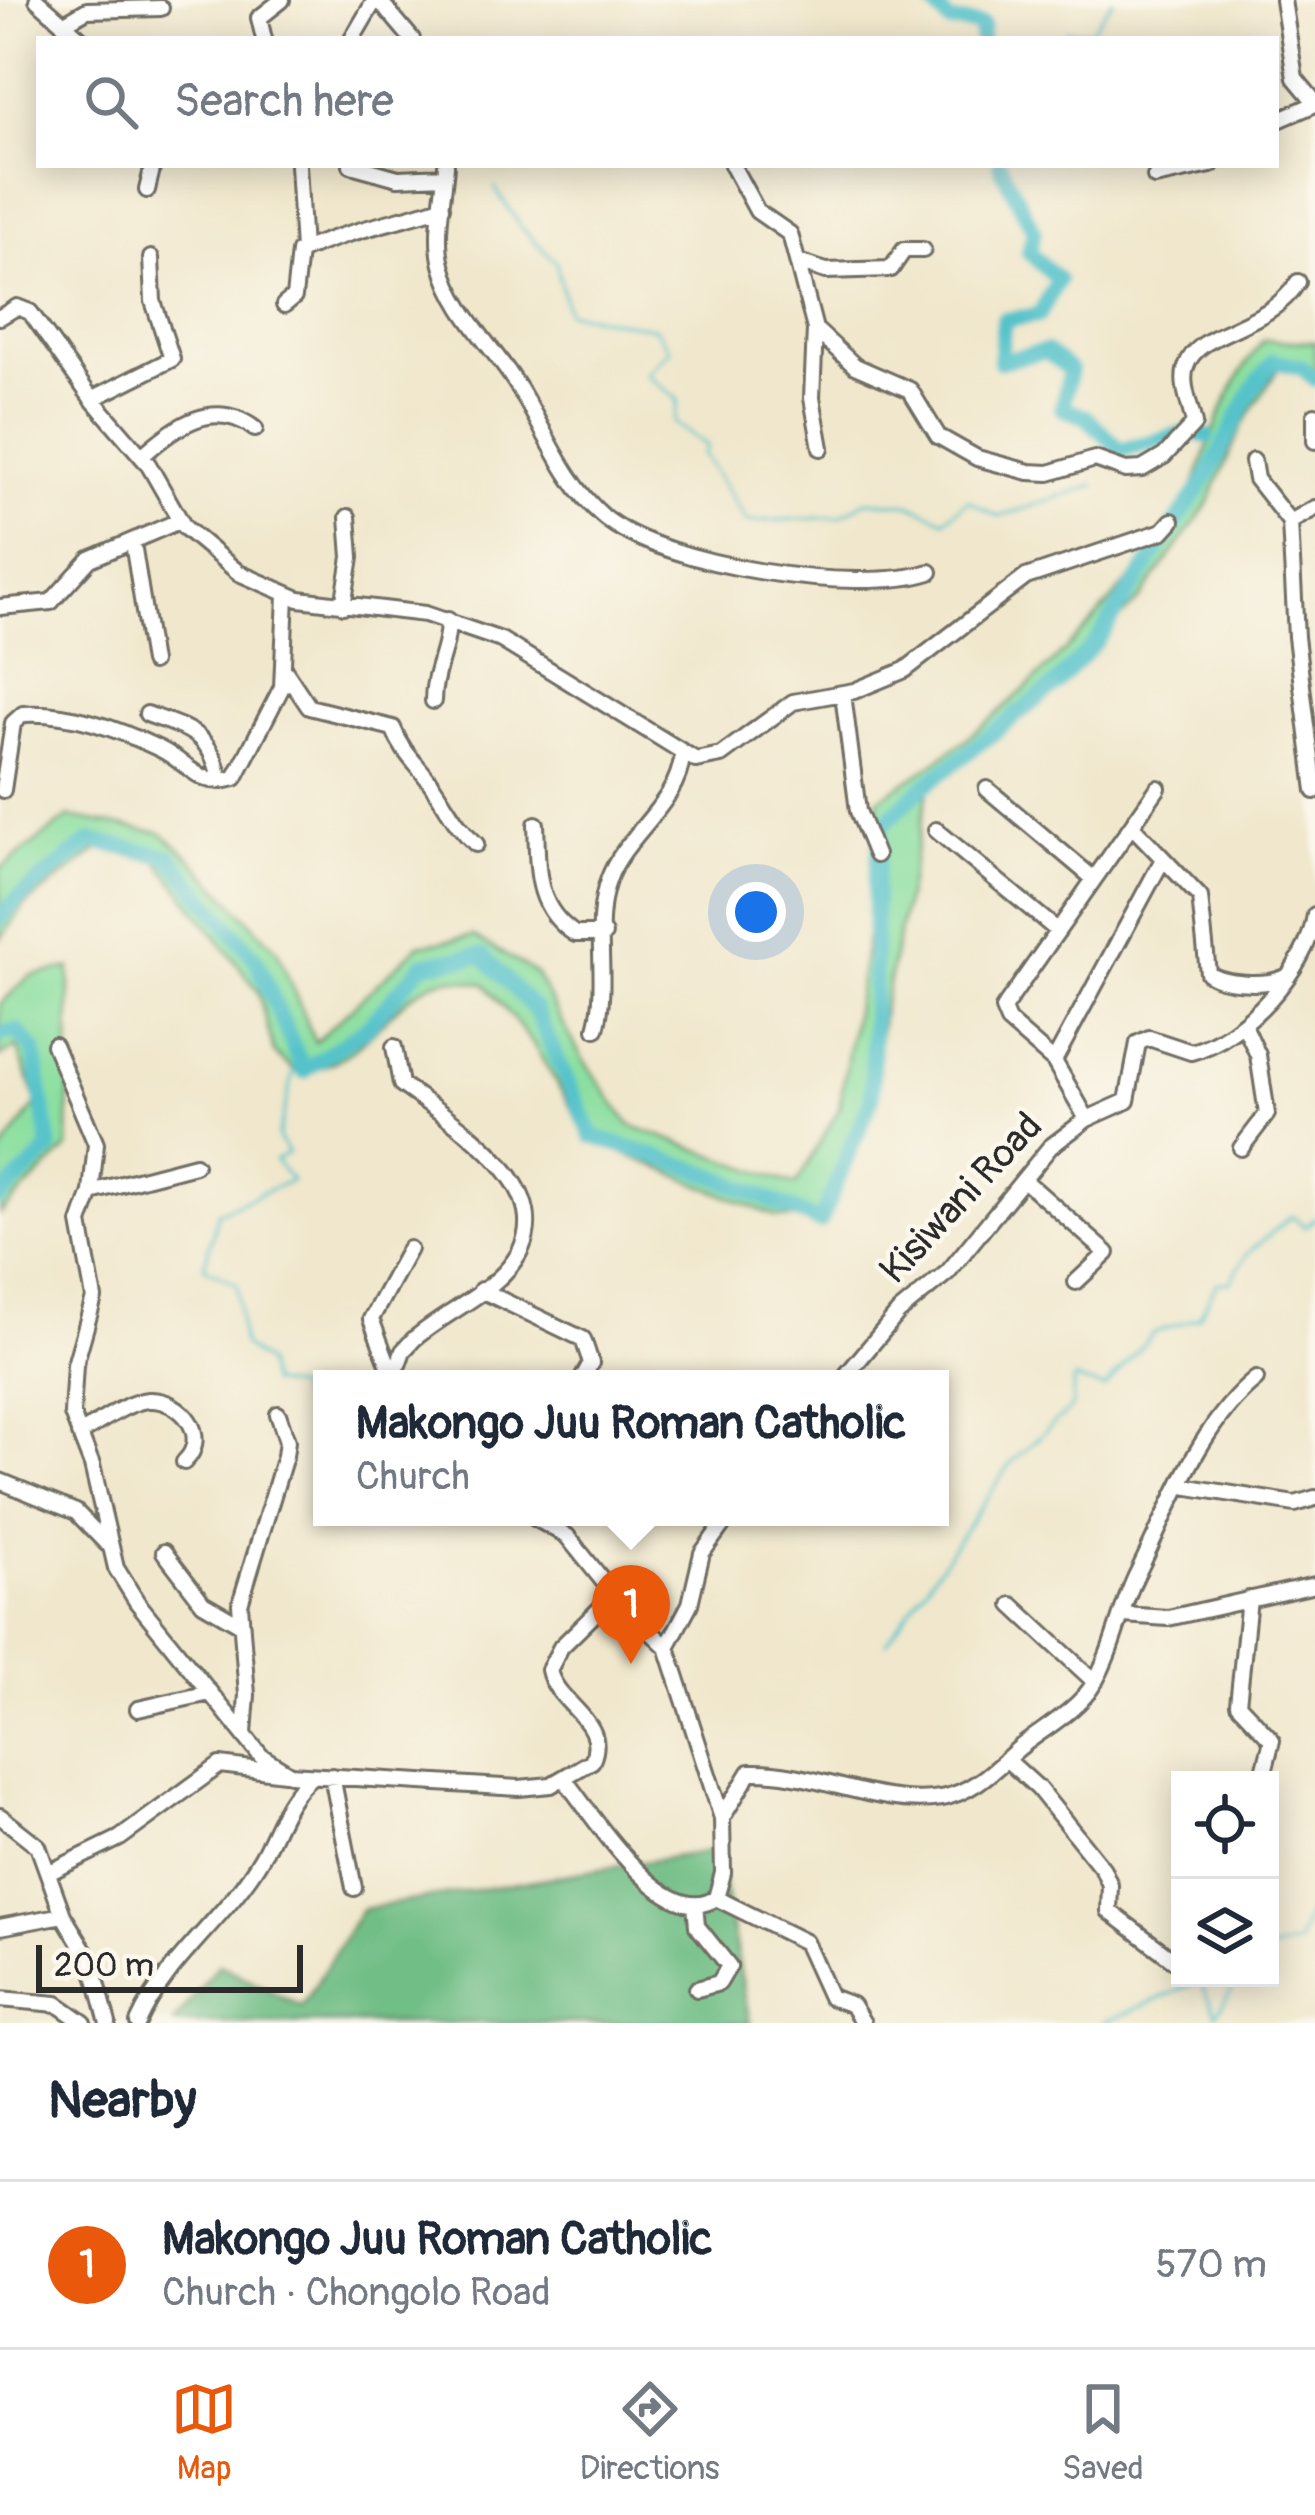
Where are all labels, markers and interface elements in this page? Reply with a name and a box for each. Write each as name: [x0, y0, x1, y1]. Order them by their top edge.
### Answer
search box: [36, 36, 1279, 168]
icon: search: [78, 69, 144, 135]
text: Search here: [174, 74, 394, 130]
your location: [726, 882, 786, 942]
street label: Kisiwani Road: [869, 1102, 1053, 1294]
popup: [313, 1370, 949, 1526]
text: Makongo Juu Roman Catholic: [356, 1396, 906, 1452]
text: Church: [356, 1452, 470, 1501]
pin: 1: [592, 1565, 670, 1664]
map controls: [1171, 1771, 1279, 1987]
button: locate: [1171, 1771, 1279, 1879]
button: layers: [1171, 1879, 1279, 1987]
scale bar: [36, 1939, 303, 1992]
text: 200 m: [54, 1945, 154, 1986]
text: Nearby: [48, 2069, 196, 2133]
text: Makongo Juu Roman Catholic: [162, 2212, 712, 2268]
text: 1: [79, 2240, 95, 2289]
text: 570 m: [1155, 2240, 1267, 2289]
text: Church · Chongolo Road: [162, 2268, 551, 2317]
tab: Map: [171, 2376, 237, 2489]
tab: Directions: [580, 2376, 720, 2489]
tab: Saved: [1062, 2376, 1144, 2489]

